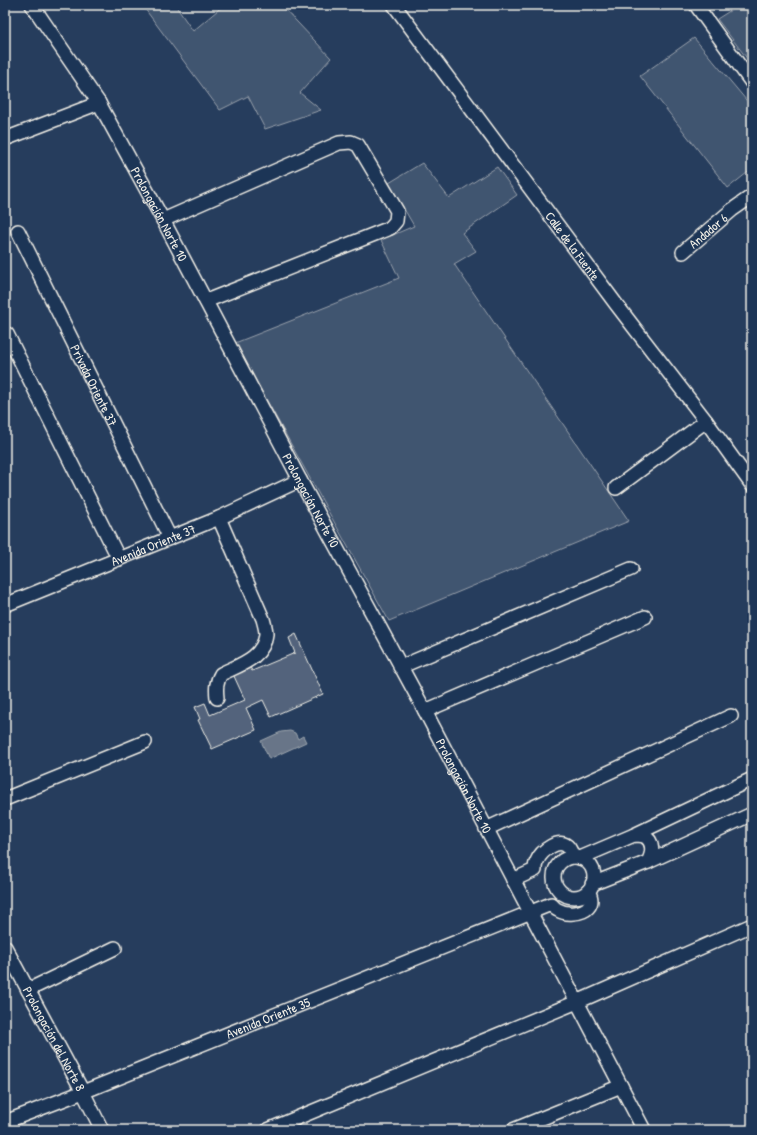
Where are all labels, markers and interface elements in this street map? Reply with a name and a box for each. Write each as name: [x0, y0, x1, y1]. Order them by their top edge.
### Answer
street label: Prolongación Norte 10: [127, 164, 192, 264]
street label: Calle de la Fuente: [541, 208, 604, 284]
street label: Andador 6: [685, 209, 731, 252]
street label: Privada Oriente 37: [67, 341, 122, 429]
street label: Prolongación Norte 10: [278, 450, 344, 551]
street label: Avenida Oriente 37: [108, 519, 198, 570]
street label: Prolongación Norte 10: [432, 735, 496, 836]
street label: Prolongación del Norte 8: [19, 983, 90, 1094]
street label: Avenida Oriente 35: [223, 993, 313, 1043]

